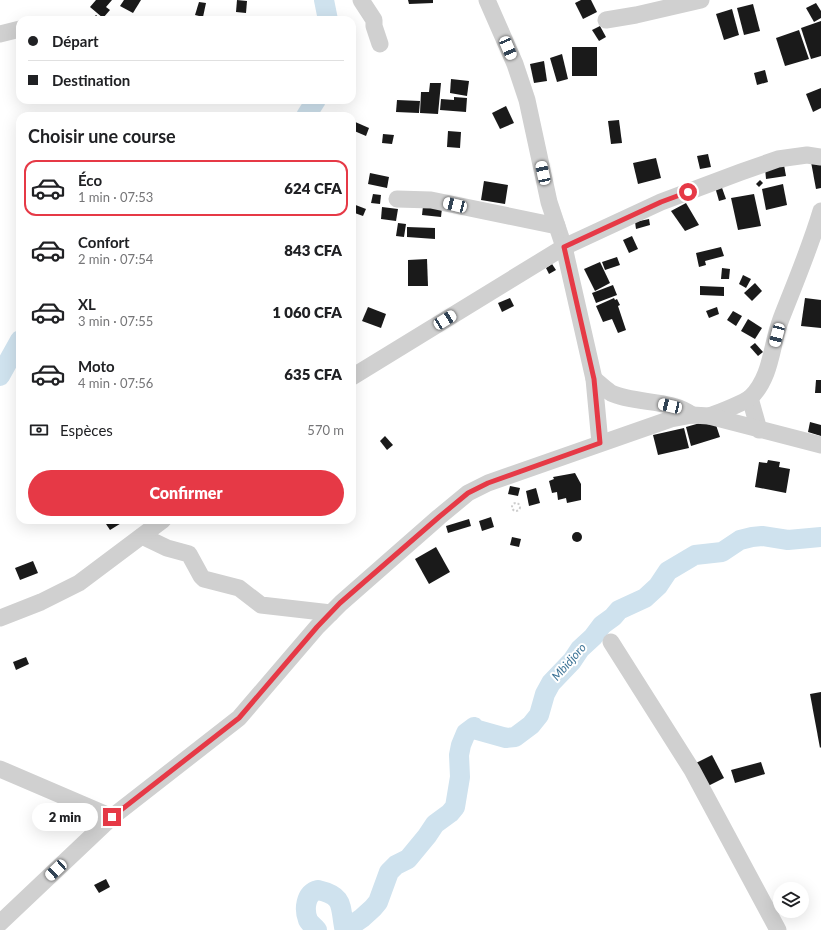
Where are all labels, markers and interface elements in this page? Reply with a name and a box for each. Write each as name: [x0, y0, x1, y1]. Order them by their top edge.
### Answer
text: Départ: [52, 32, 99, 50]
car: [498, 35, 518, 61]
text: Destination: [52, 71, 130, 89]
text: Choisir une course: [28, 125, 176, 147]
car: [535, 160, 551, 186]
icon: car: [30, 170, 66, 206]
text: Éco: [78, 171, 102, 189]
text: 624 CFA: [284, 179, 342, 197]
route start: [679, 183, 697, 201]
text: 1 min · 07:53: [78, 189, 153, 205]
car: [442, 196, 468, 214]
icon: car: [30, 232, 66, 268]
text: Confort: [78, 233, 130, 251]
text: 843 CFA: [284, 241, 342, 259]
text: 2 min · 07:54: [78, 251, 153, 267]
icon: car: [30, 294, 66, 330]
text: XL: [78, 295, 96, 313]
text: 1 060 CFA: [272, 303, 342, 321]
car: [432, 309, 458, 331]
text: 3 min · 07:55: [78, 313, 153, 329]
car: [768, 322, 786, 348]
icon: car: [30, 356, 66, 392]
text: Moto: [78, 357, 115, 375]
text: 635 CFA: [284, 365, 342, 383]
text: 4 min · 07:56: [78, 375, 153, 391]
car: [657, 397, 683, 415]
icon: cash: [28, 419, 50, 441]
text: Espèces: [60, 421, 113, 439]
text: 570 m: [307, 422, 344, 438]
button: Confirmer: [28, 470, 344, 516]
water label: Mbidjoro: [548, 640, 589, 684]
callout: 2 min: [32, 803, 98, 831]
route end: [103, 808, 121, 826]
text: 2 min: [49, 809, 81, 825]
car: [43, 857, 69, 883]
map controls: [773, 882, 809, 918]
button: layers: [773, 882, 809, 918]

